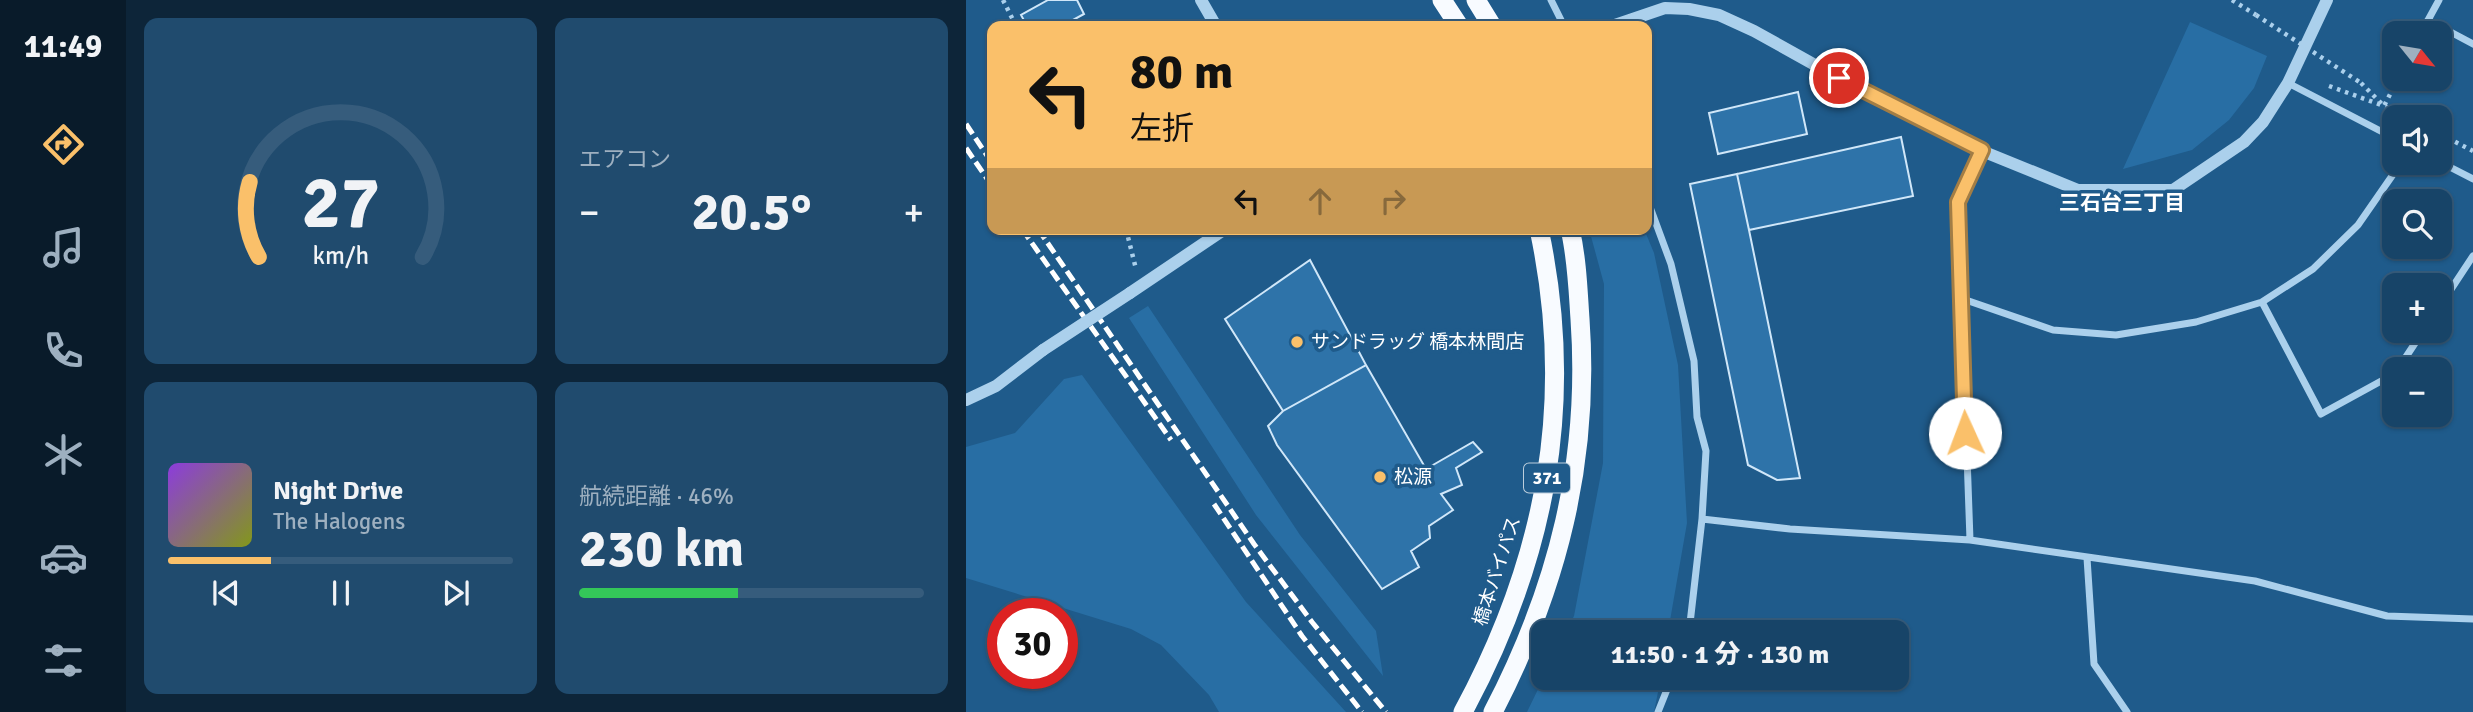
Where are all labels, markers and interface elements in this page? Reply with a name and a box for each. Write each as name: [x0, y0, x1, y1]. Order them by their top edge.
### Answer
north arrow: [2382, 21, 2452, 91]
map controls: [2382, 21, 2452, 427]
text: 11:49: [24, 27, 102, 66]
text: 80 m: [1130, 42, 1233, 102]
pin: [1809, 48, 1869, 108]
icon: left: [1015, 49, 1106, 140]
icon: arrive: [1820, 59, 1858, 97]
button: sound: [2382, 105, 2452, 175]
text: 左折: [1130, 109, 1194, 148]
icon: directions: [39, 120, 88, 169]
text: エアコン: [579, 145, 671, 174]
text: 27: [301, 159, 380, 248]
text: 20.5°: [692, 180, 811, 244]
icon: left: [1228, 182, 1266, 220]
icon: ahead: [1301, 182, 1339, 220]
icon: right: [1374, 182, 1412, 220]
text: −: [579, 189, 600, 236]
text: +: [903, 189, 924, 236]
button: search: [2382, 189, 2452, 259]
district label: 三石台三丁目: [2059, 190, 2185, 216]
icon: music: [39, 223, 88, 272]
text: km/h: [312, 240, 369, 271]
button: +: [2382, 273, 2452, 343]
icon: phone: [39, 326, 88, 375]
place label: サンドラッグ 橋本林間店: [1311, 330, 1524, 354]
marker: サンドラッグ 橋本林間店: [1289, 334, 1305, 350]
button: −: [2382, 357, 2452, 427]
position arrow: [1928, 396, 2002, 470]
icon: climate: [39, 430, 88, 479]
road number: 371: [1524, 464, 1570, 492]
place label: 松源: [1394, 465, 1432, 489]
marker: 松源: [1372, 469, 1388, 485]
text: Night Drive: [273, 475, 403, 507]
text: 航続距離 · 46%: [579, 482, 734, 511]
text: The Halogens: [273, 507, 405, 536]
street label: 橋本バイパス: [1468, 513, 1526, 629]
text: 230 km: [579, 517, 744, 581]
icon: car: [39, 533, 88, 582]
icon: previous: [207, 574, 245, 612]
icon: pause: [322, 574, 360, 612]
icon: next: [437, 574, 475, 612]
speed limit sign: 30: [987, 598, 1078, 689]
icon: filters: [39, 636, 88, 685]
text: 11:50 · 1 分 · 130 m: [1611, 639, 1829, 671]

